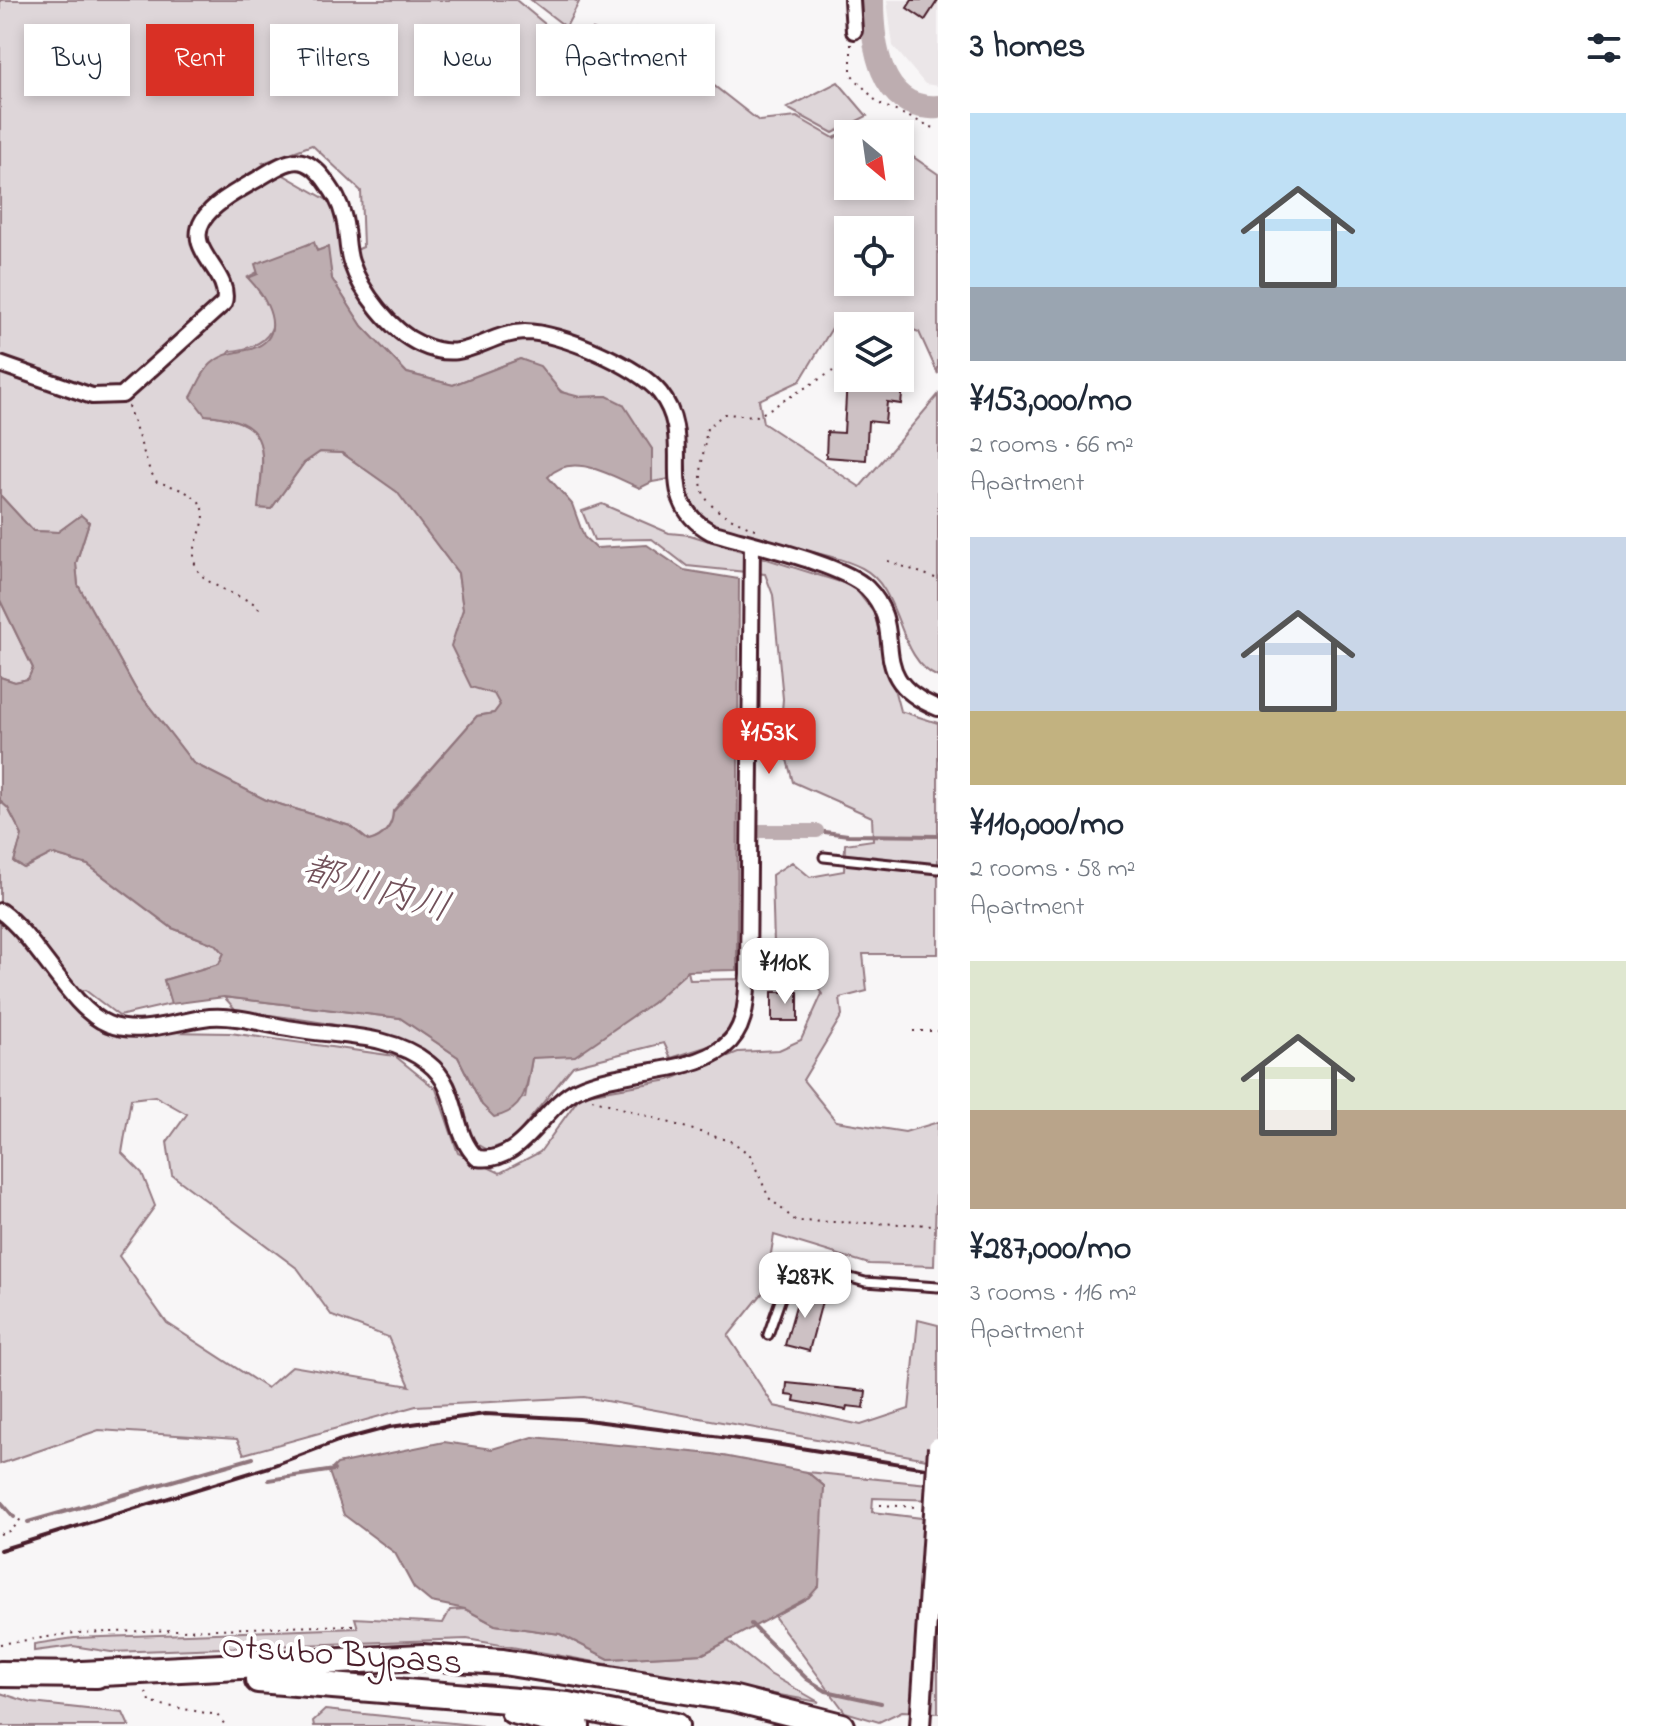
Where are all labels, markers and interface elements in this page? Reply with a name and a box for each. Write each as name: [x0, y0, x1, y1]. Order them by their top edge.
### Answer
text: 3 homes: [970, 23, 1085, 73]
chip: Buy: [24, 24, 130, 96]
chip: Rent: [146, 24, 254, 96]
chip: Filters: [270, 24, 398, 96]
chip: New: [414, 24, 520, 96]
chip: Apartment: [536, 24, 715, 96]
icon: filters: [1582, 26, 1626, 70]
north arrow: [834, 120, 914, 200]
map controls: [834, 120, 914, 392]
icon: home: [1226, 165, 1370, 309]
button: locate: [834, 216, 914, 296]
button: layers: [834, 312, 914, 392]
text: ¥153,000/mo: [970, 377, 1132, 427]
text: 2 rooms · 66 m²: [970, 427, 1134, 465]
text: Apartment: [970, 465, 1084, 503]
icon: home: [1226, 589, 1370, 733]
pin: ¥153K: [713, 708, 825, 776]
text: ¥153K: [741, 715, 797, 753]
text: ¥110,000/mo: [970, 801, 1124, 851]
water label: 都川内川: [295, 843, 457, 939]
text: 2 rooms · 58 m²: [970, 851, 1136, 889]
text: Apartment: [970, 889, 1084, 927]
pin: ¥110K: [729, 938, 841, 1006]
text: ¥110K: [760, 945, 810, 983]
icon: home: [1226, 1013, 1370, 1157]
text: ¥287,000/mo: [970, 1225, 1131, 1275]
pin: ¥287K: [749, 1252, 861, 1320]
text: ¥287K: [777, 1259, 833, 1297]
text: 3 rooms · 116 m²: [970, 1275, 1137, 1313]
text: Apartment: [970, 1313, 1084, 1351]
street label: Otsubo Bypass: [220, 1622, 464, 1691]

